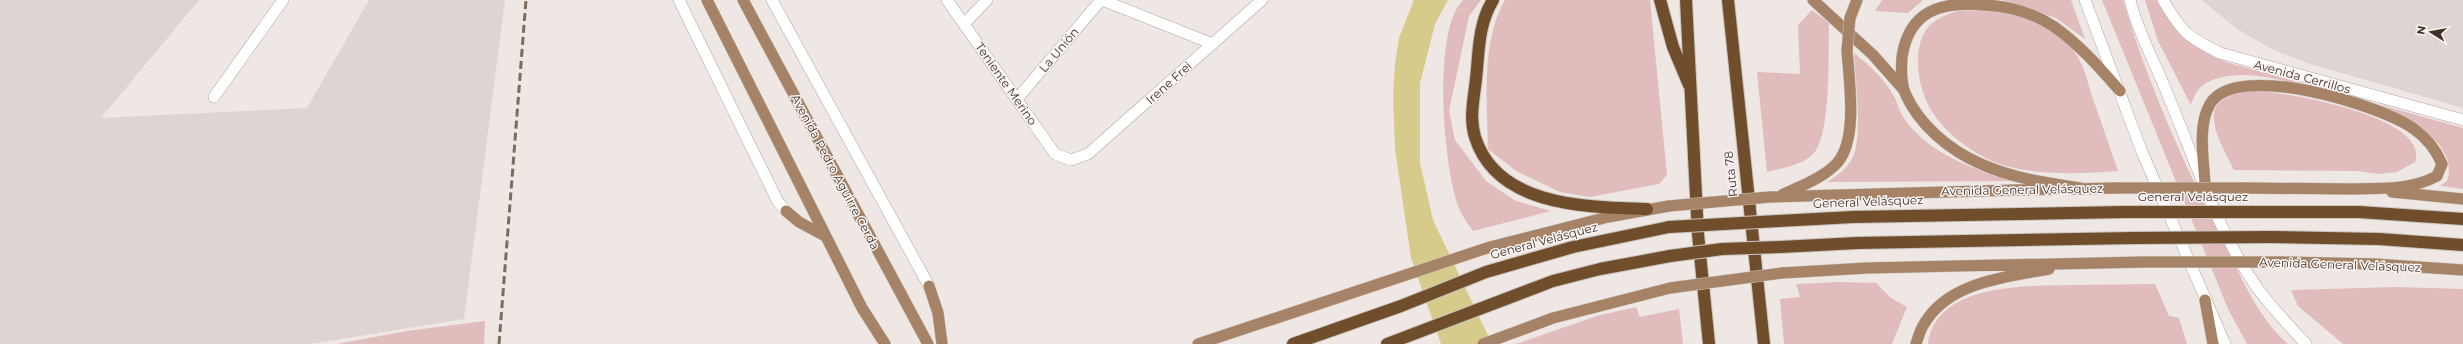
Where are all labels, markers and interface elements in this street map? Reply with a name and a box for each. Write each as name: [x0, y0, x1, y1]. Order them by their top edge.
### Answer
north arrow: [2411, 12, 2451, 52]
street label: La Unión: [1036, 24, 1082, 75]
text: N: [2413, 24, 2429, 36]
street label: Teniente Merino: [972, 39, 1041, 128]
street label: Avenida Cerrillos: [2252, 56, 2352, 97]
street label: Irene Frei: [1143, 58, 1195, 107]
street label: Avenida Pedro Aguirre Cerda: [788, 91, 883, 252]
street label: Ruta 78: [1721, 150, 1740, 198]
street label: Avenida General Velásquez: [1941, 181, 2103, 198]
street label: General Velásquez: [2138, 189, 2248, 204]
street label: General Velásquez: [1813, 192, 1923, 211]
street label: General Velásquez: [1489, 219, 1599, 262]
street label: Avenida General Velásquez: [2259, 254, 2421, 275]

